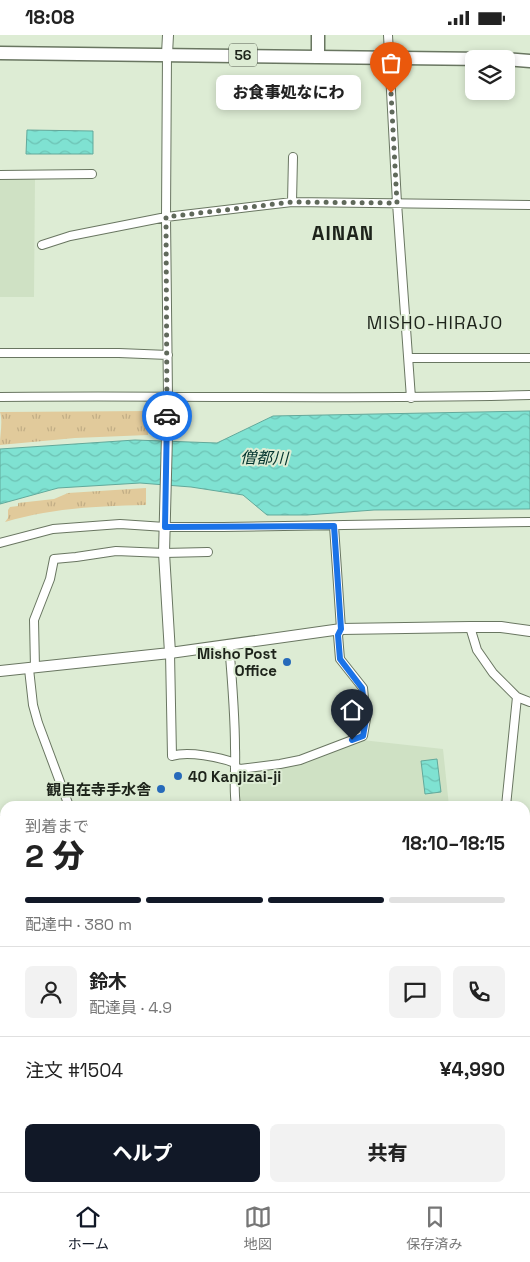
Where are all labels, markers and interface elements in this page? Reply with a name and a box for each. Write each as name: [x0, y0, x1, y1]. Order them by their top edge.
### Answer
text: 18:08: [25, 5, 74, 30]
pin: [370, 42, 412, 93]
road number: 56: [229, 43, 257, 67]
icon: bag: [377, 49, 405, 77]
map controls: [465, 50, 515, 100]
button: layers: [465, 50, 515, 100]
callout: お食事処なにわ: [216, 75, 361, 111]
text: お食事処なにわ: [232, 82, 345, 103]
district label: AINAN: [312, 220, 374, 246]
district label: MISHO-HIRAJO: [367, 311, 503, 334]
courier: [142, 391, 192, 441]
icon: car: [153, 402, 181, 430]
water label: 僧都川: [240, 447, 290, 469]
place label: Misho Post Office: [197, 644, 277, 680]
marker: Misho Post Office: [281, 656, 293, 668]
pin: [331, 689, 373, 740]
icon: home: [338, 696, 366, 724]
place label: 40 Kanjizai-ji: [188, 767, 281, 786]
marker: 40 Kanjizai-ji: [172, 770, 184, 782]
place label: 観自在寺手水舎: [46, 780, 152, 799]
marker: 観自在寺手水舎: [155, 783, 167, 795]
text: 到着まで: [25, 816, 89, 837]
text: 18:10–18:15: [402, 831, 505, 856]
text: 2 分: [25, 836, 84, 876]
text: 配達中 · 380 m: [25, 914, 132, 935]
button: person: [25, 966, 77, 1018]
button: chat: [389, 966, 441, 1018]
button: phone: [453, 966, 505, 1018]
text: 鈴木: [89, 969, 127, 994]
text: 配達員 · 4.9: [89, 997, 172, 1018]
text: ¥4,990: [440, 1057, 505, 1082]
text: 注文 #1504: [25, 1058, 123, 1083]
button: ヘルプ: [25, 1124, 260, 1182]
button: 共有: [270, 1124, 505, 1182]
tab: ホーム: [67, 1203, 109, 1253]
tab: 地図: [244, 1203, 272, 1253]
tab: 保存済み: [407, 1203, 463, 1253]

